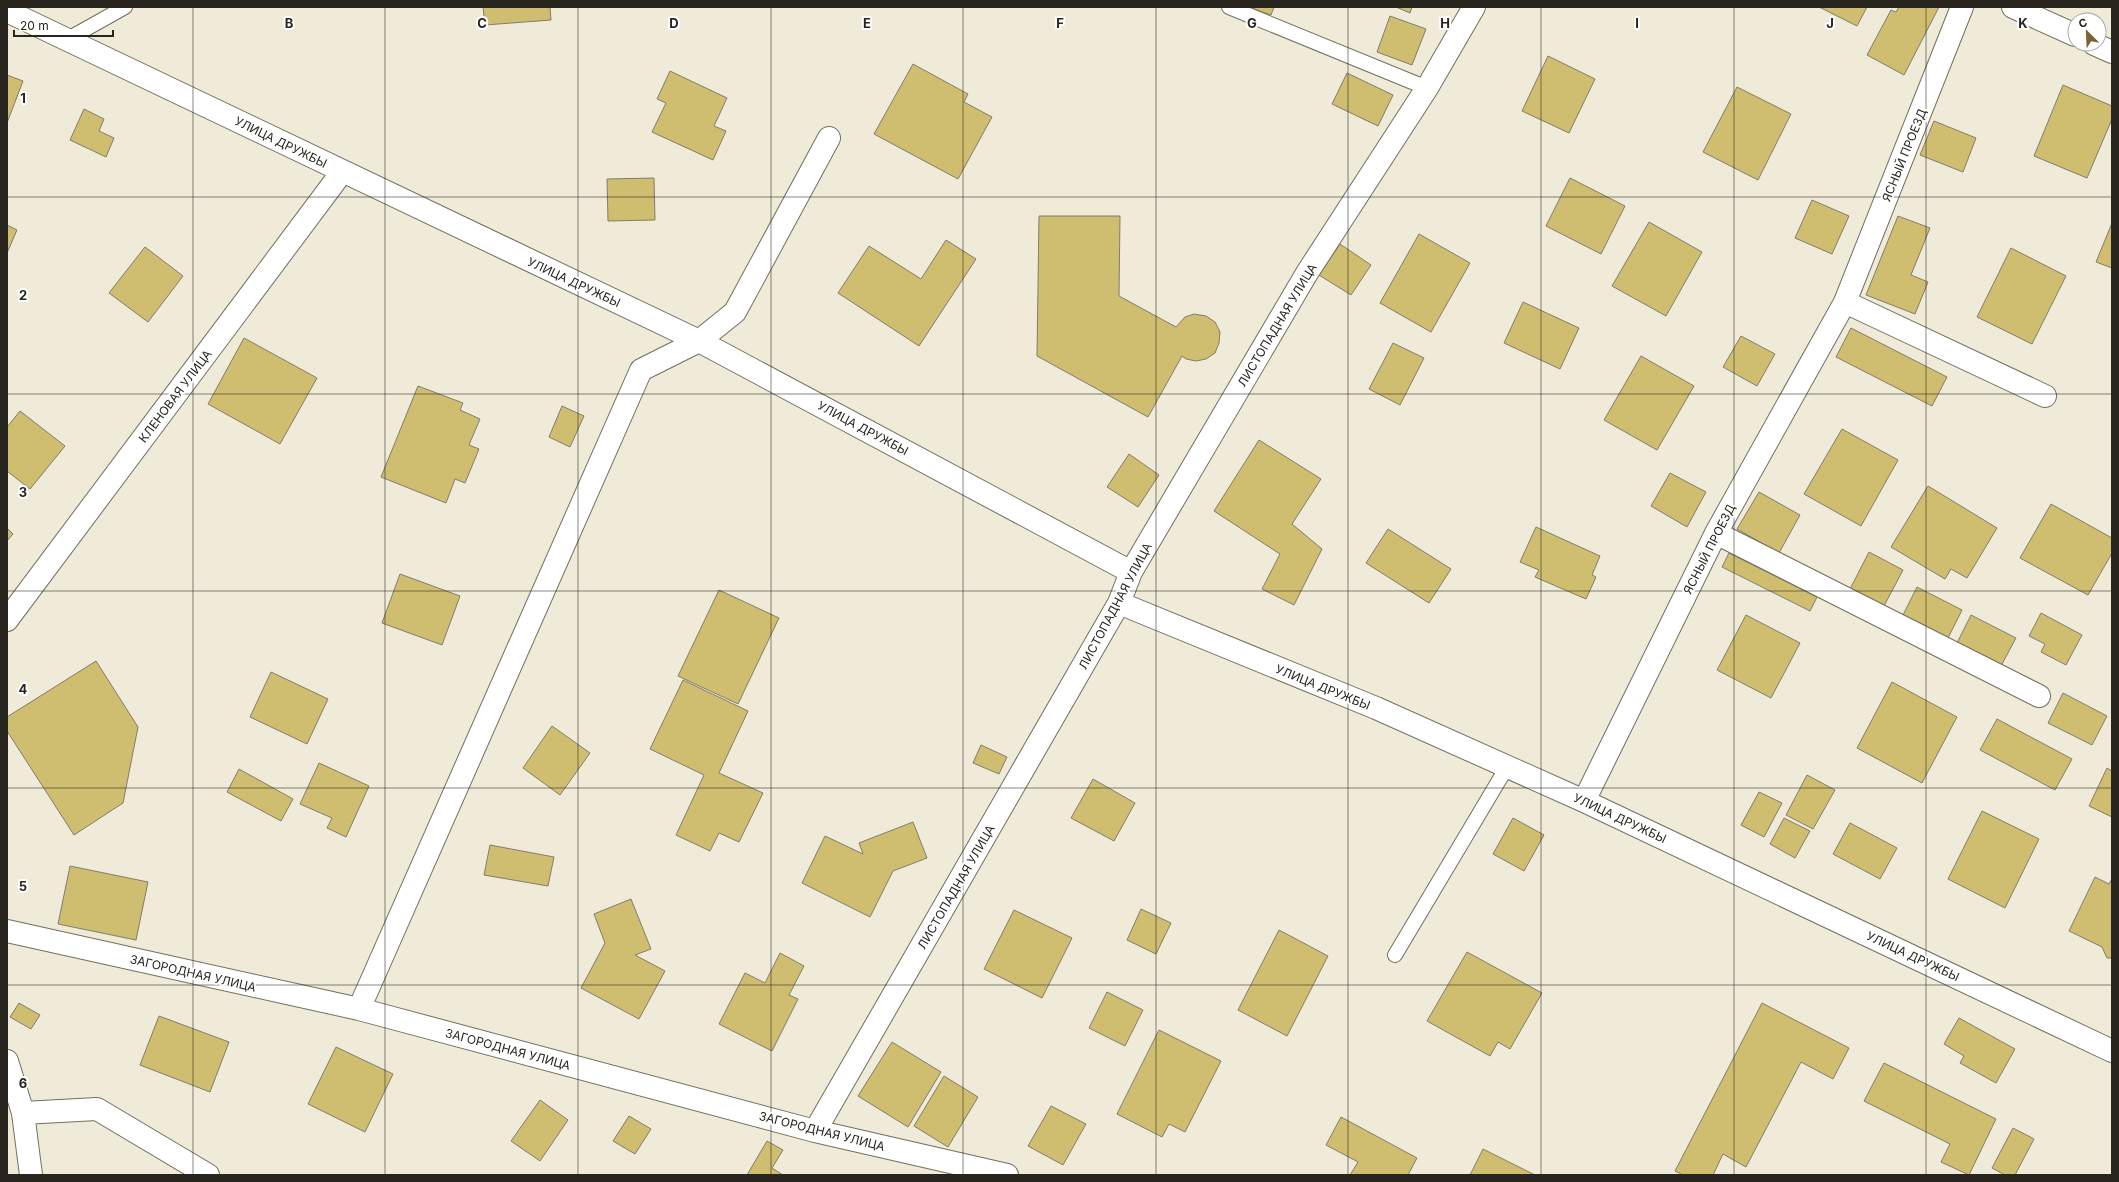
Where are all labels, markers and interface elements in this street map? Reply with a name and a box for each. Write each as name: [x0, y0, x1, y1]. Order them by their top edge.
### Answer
scale bar: [14, 12, 113, 38]
north arrow: [2067, 12, 2107, 52]
text: B: [285, 15, 294, 31]
text: C: [477, 15, 487, 31]
text: D: [669, 15, 679, 31]
text: E: [863, 15, 871, 31]
text: F: [1056, 15, 1064, 31]
text: G: [1247, 15, 1257, 31]
text: H: [1440, 15, 1450, 31]
text: I: [1635, 15, 1639, 31]
text: J: [1826, 15, 1834, 31]
text: K: [2018, 15, 2028, 31]
text: С: [2076, 15, 2089, 31]
text: 20 m: [20, 18, 49, 33]
text: 1: [20, 90, 26, 106]
street label: ЯСНЫЙ ПРОЕЗД: [1879, 106, 1929, 204]
street label: УЛИЦА ДРУЖБЫ: [232, 113, 330, 171]
street label: УЛИЦА ДРУЖБЫ: [525, 254, 623, 310]
street label: ЛИСТОПАДНАЯ УЛИЦА: [1234, 261, 1320, 389]
text: 2: [19, 287, 27, 303]
street label: КЛЕНОВАЯ УЛИЦА: [135, 347, 215, 445]
street label: УЛИЦА ДРУЖБЫ: [815, 398, 911, 458]
text: 3: [19, 484, 27, 500]
street label: ЯСНЫЙ ПРОЕЗД: [1680, 502, 1738, 596]
street label: ЛИСТОПАДНАЯ УЛИЦА: [1075, 540, 1155, 672]
street label: УЛИЦА ДРУЖБЫ: [1273, 661, 1373, 713]
text: 4: [19, 681, 28, 697]
street label: УЛИЦА ДРУЖБЫ: [1571, 790, 1669, 846]
street label: ЛИСТОПАДНАЯ УЛИЦА: [914, 822, 998, 952]
text: 5: [19, 878, 27, 894]
street label: УЛИЦА ДРУЖБЫ: [1864, 928, 1962, 984]
street label: ЗАГОРОДНАЯ УЛИЦА: [129, 951, 257, 995]
street label: ЗАГОРОДНАЯ УЛИЦА: [444, 1025, 572, 1073]
text: 6: [19, 1075, 27, 1091]
street label: ЗАГОРОДНАЯ УЛИЦА: [758, 1108, 886, 1154]

